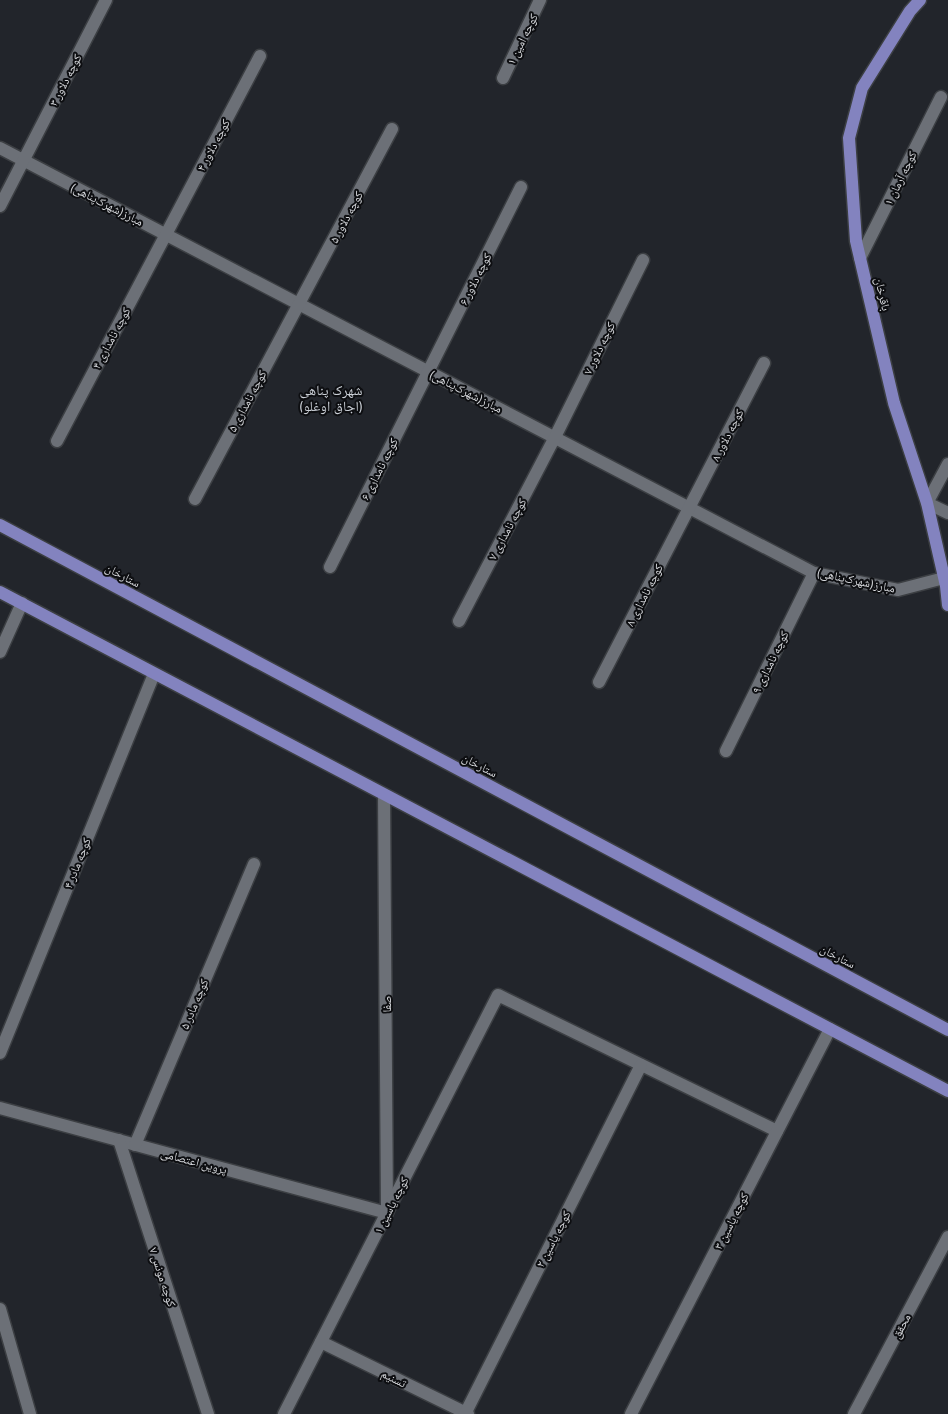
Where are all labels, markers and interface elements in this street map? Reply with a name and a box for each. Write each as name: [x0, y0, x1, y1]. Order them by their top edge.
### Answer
street label: کوچه امین ۱: [503, 11, 541, 67]
street label: کوچه دلاور ۳: [45, 51, 85, 109]
street label: کوچه دلاور ۴: [193, 116, 233, 174]
street label: کوچه آرمان ۱: [880, 148, 920, 208]
street label: مبارز(شهرک‌پناهی): [68, 179, 146, 229]
street label: کوچه دلاور ۵: [326, 188, 366, 246]
street label: کوچه دلاور ۶: [455, 250, 495, 308]
street label: باقرخان: [872, 276, 894, 312]
street label: کوچه نامداری ۴: [88, 305, 134, 371]
street label: کوچه دلاور ۷: [580, 319, 618, 377]
street label: مبارز(شهرک‌پناهی): [427, 366, 505, 416]
street label: کوچه نامداری ۵: [224, 368, 270, 434]
district label: شهرک پناهی (اجاق اوغلو): [299, 381, 363, 415]
street label: کوچه دلاور ۸: [707, 406, 747, 464]
street label: کوچه نامداری ۶: [357, 435, 401, 503]
street label: کوچه نامداری ۷: [484, 496, 530, 562]
street label: ستارخان: [103, 560, 143, 590]
street label: کوچه نامداری ۸: [622, 561, 666, 629]
street label: مبارز(شهرک‌پناهی): [815, 564, 897, 596]
street label: کوچه نامداری ۹: [748, 628, 792, 696]
street label: ستارخان: [460, 750, 500, 780]
street label: کوچه مادر ۴: [60, 835, 94, 891]
street label: ستارخان: [818, 941, 858, 971]
street label: کوچه مادر ۵: [177, 976, 211, 1032]
street label: صفا: [379, 995, 394, 1013]
street label: پروین اعتصامی: [159, 1145, 229, 1177]
street label: کوچه یاسین ۱: [370, 1174, 412, 1236]
street label: کوچه یاسین ۳: [710, 1190, 752, 1252]
street label: کوچه یاسین ۲: [532, 1208, 574, 1270]
street label: کوچه مونس ۷: [146, 1245, 180, 1309]
street label: محقق: [888, 1311, 914, 1341]
street label: تسنیم: [378, 1366, 409, 1392]

